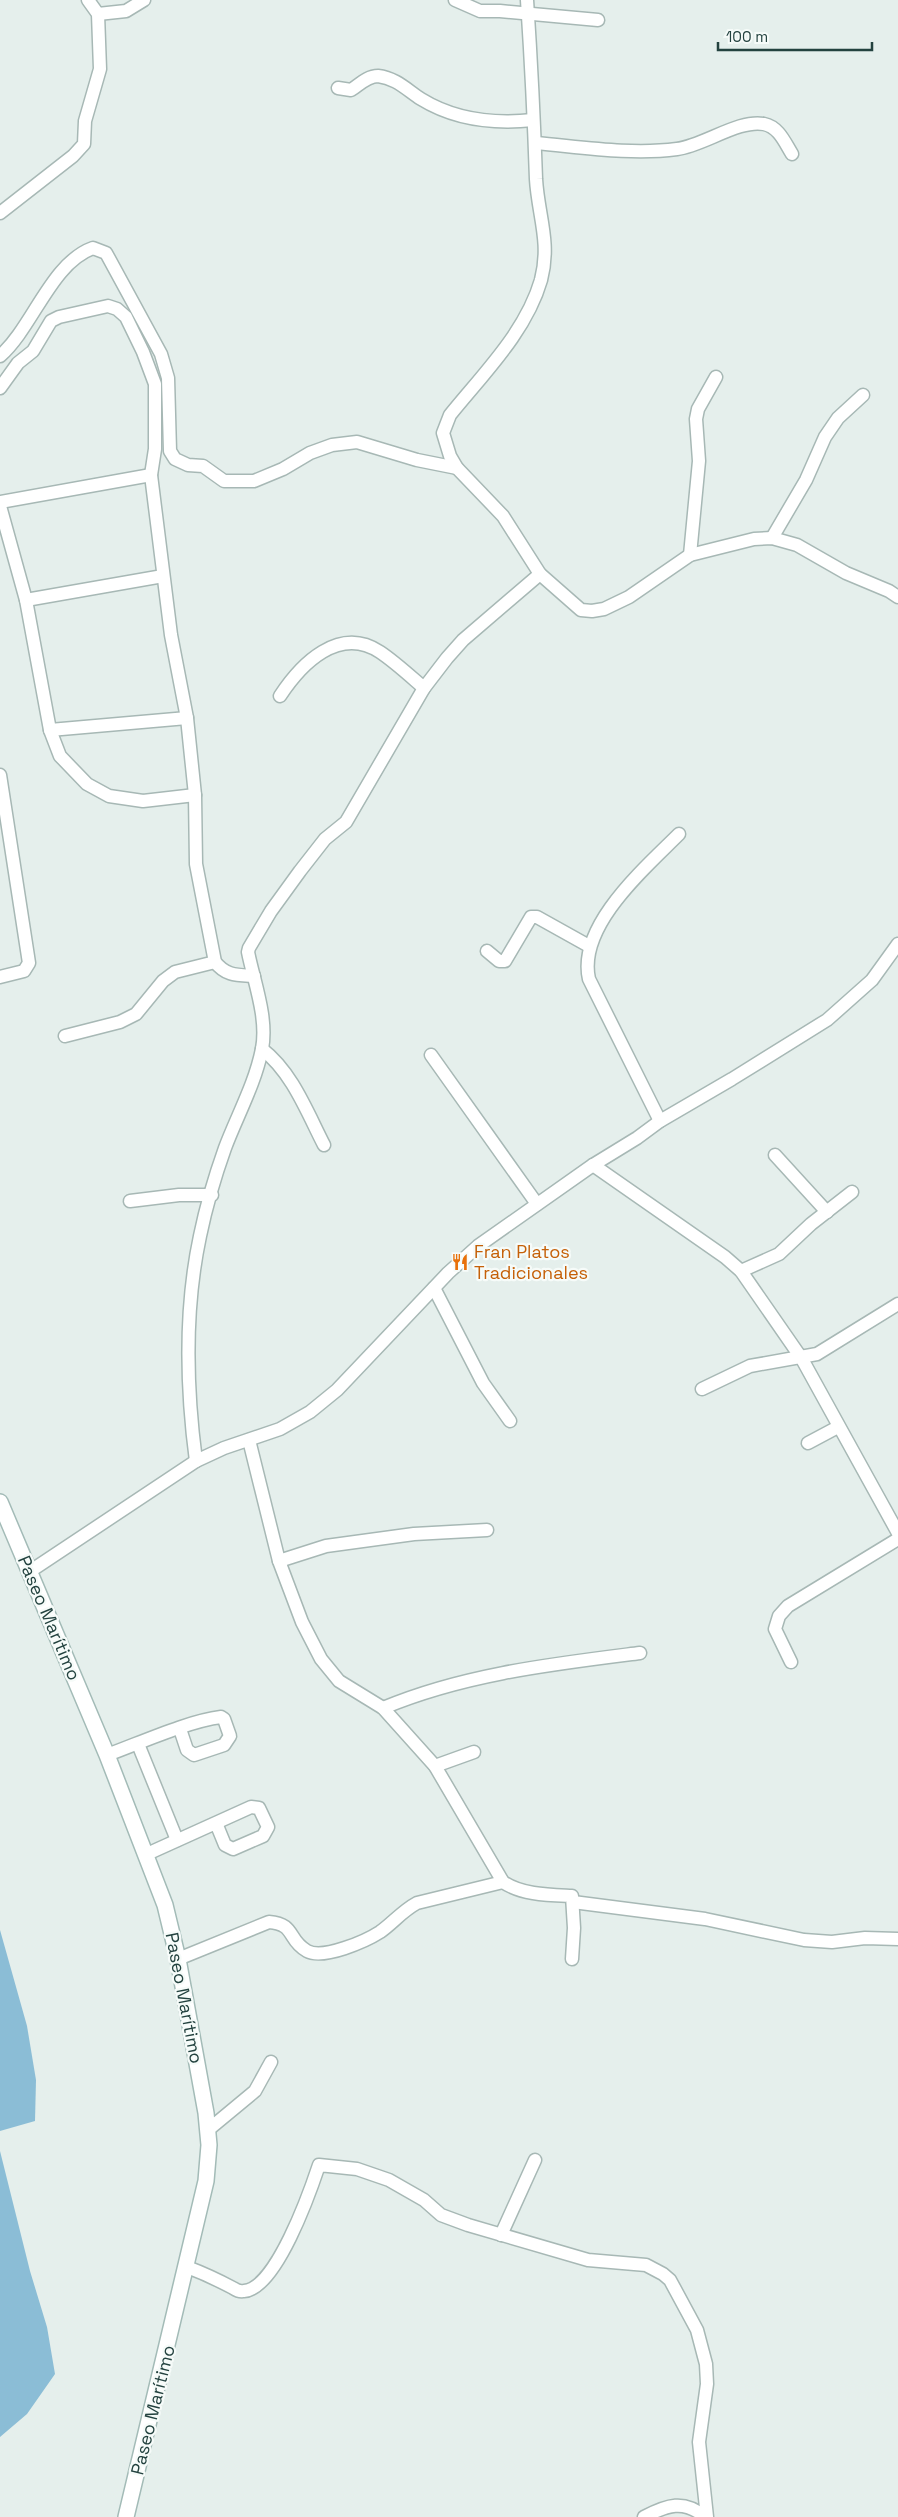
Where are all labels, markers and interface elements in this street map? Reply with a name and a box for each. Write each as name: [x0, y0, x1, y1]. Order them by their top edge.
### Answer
scale bar: [718, 20, 872, 52]
text: 100 m: [726, 27, 768, 46]
place label: Fran Platos Tradicionales: [474, 1240, 588, 1284]
restaurant icon: Fran Platos Tradicionales: [450, 1252, 470, 1272]
street label: Paseo Marítimo: [13, 1552, 86, 1684]
street label: Paseo Marítimo: [160, 1930, 208, 2065]
street label: Paseo Marítimo: [125, 2342, 180, 2477]

